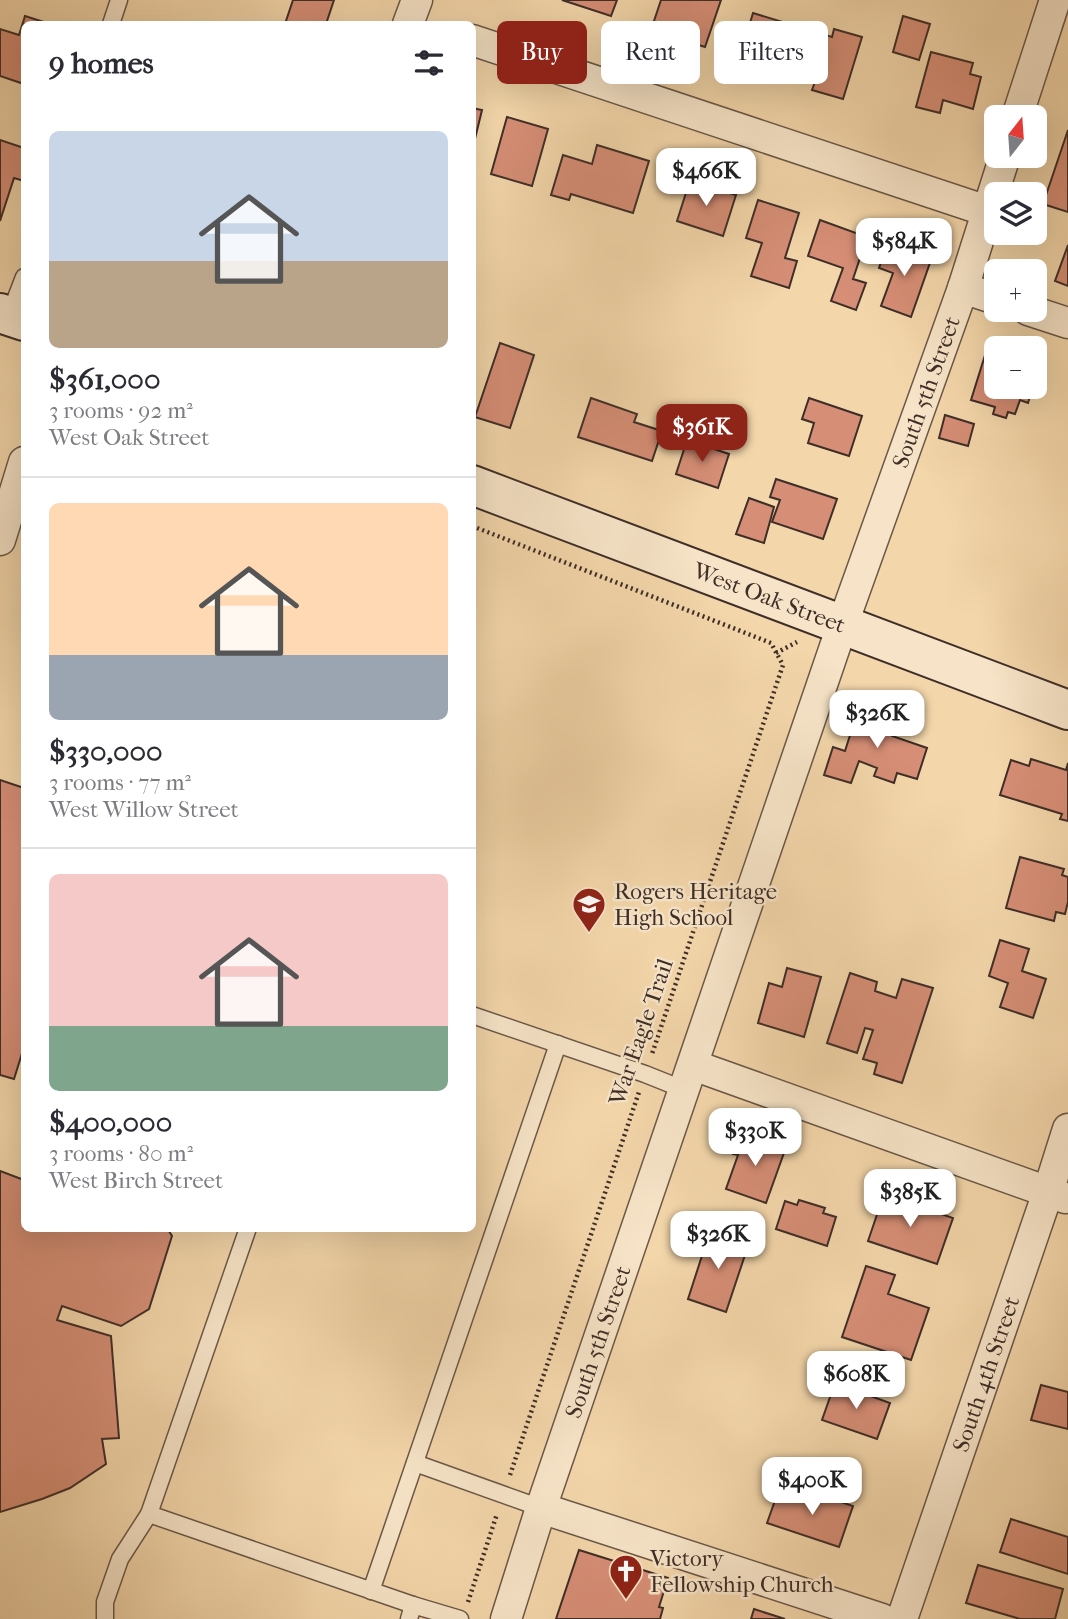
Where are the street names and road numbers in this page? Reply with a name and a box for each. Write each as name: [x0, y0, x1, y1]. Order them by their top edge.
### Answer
street label: South 5th Street: [886, 312, 965, 471]
street label: West Oak Street: [689, 556, 849, 638]
street label: War Eagle Trail: [603, 955, 679, 1110]
street label: South 5th Street: [559, 1262, 636, 1421]
street label: South 4th Street: [947, 1293, 1025, 1455]

